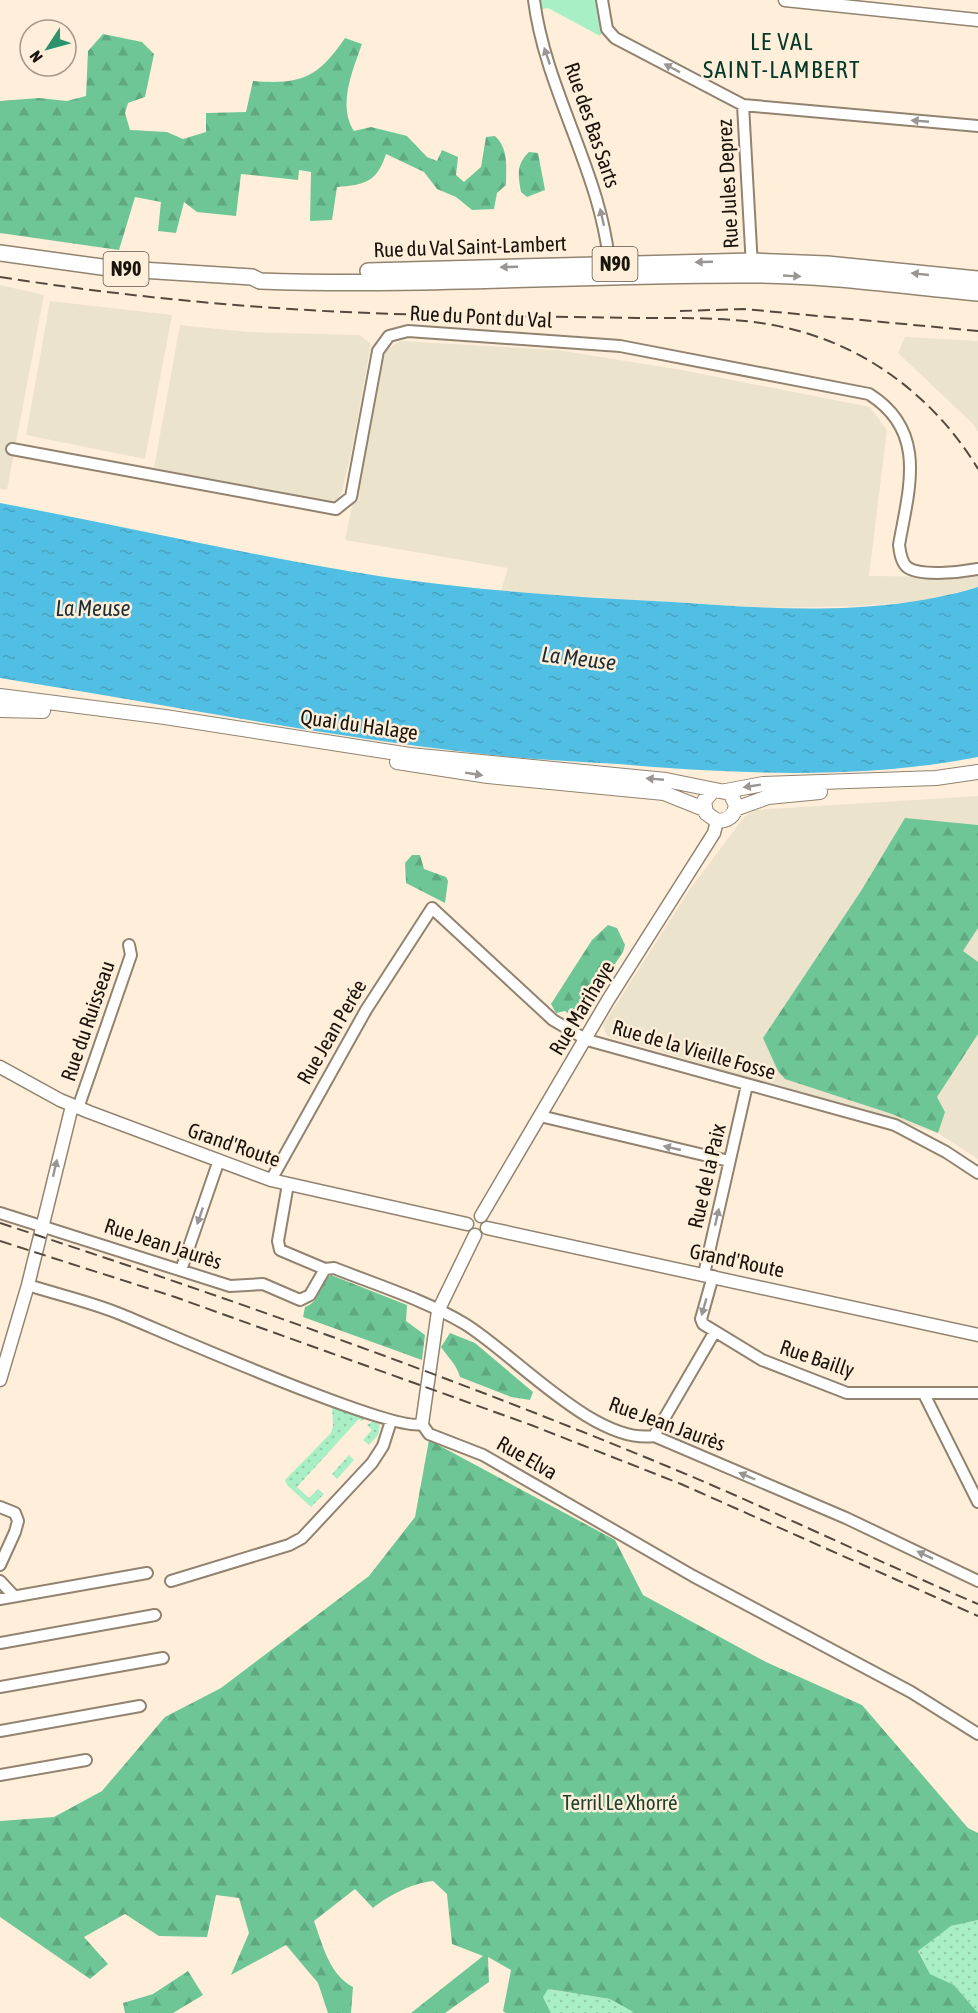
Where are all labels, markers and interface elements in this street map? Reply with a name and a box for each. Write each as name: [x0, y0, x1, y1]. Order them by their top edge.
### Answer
north arrow: [18, 18, 78, 78]
district label: LE VAL SAINT-LAMBERT: [703, 28, 861, 83]
one-way arrow: [542, 47, 552, 65]
text: N: [26, 48, 46, 66]
street label: Rue des Bas Sarts: [560, 59, 626, 190]
one-way arrow: [663, 63, 680, 73]
one-way arrow: [910, 116, 929, 126]
street label: Rue Jules Deprez: [712, 118, 742, 249]
one-way arrow: [596, 208, 606, 226]
street label: Rue du Val Saint-Lambert: [373, 231, 567, 261]
road number: N90: [592, 247, 638, 281]
road number: N90: [104, 252, 148, 286]
one-way arrow: [695, 257, 714, 267]
one-way arrow: [500, 263, 519, 272]
one-way arrow: [910, 269, 929, 279]
one-way arrow: [783, 272, 802, 281]
street label: Rue du Pont du Val: [409, 300, 554, 332]
water label: La Meuse: [56, 595, 130, 621]
water label: La Meuse: [540, 641, 618, 675]
street label: Quai du Halage: [299, 704, 419, 744]
one-way arrow: [464, 770, 483, 779]
one-way arrow: [645, 774, 664, 784]
one-way arrow: [742, 781, 761, 790]
street label: Rue Marihaye: [544, 956, 619, 1059]
street label: Rue du Ruisseau: [55, 957, 119, 1084]
street label: Rue Jean Perée: [292, 975, 371, 1088]
street label: Rue de la Vieille Fosse: [610, 1014, 779, 1084]
street label: Grand'Route: [185, 1117, 284, 1171]
street label: Rue de la Paix: [682, 1121, 730, 1230]
one-way arrow: [663, 1142, 682, 1152]
one-way arrow: [51, 1159, 61, 1178]
one-way arrow: [194, 1207, 204, 1225]
one-way arrow: [713, 1208, 723, 1226]
street label: Rue Jean Jaurès: [102, 1213, 225, 1273]
street label: Grand'Route: [688, 1238, 787, 1282]
one-way arrow: [699, 1298, 708, 1316]
street label: Rue Bailly: [777, 1334, 858, 1382]
street label: Rue Jean Jaurès: [606, 1391, 729, 1455]
street label: Rue Elva: [493, 1430, 562, 1484]
one-way arrow: [738, 1471, 756, 1481]
one-way arrow: [917, 1551, 934, 1560]
park label: Terril Le Xhorré: [562, 1790, 678, 1814]

